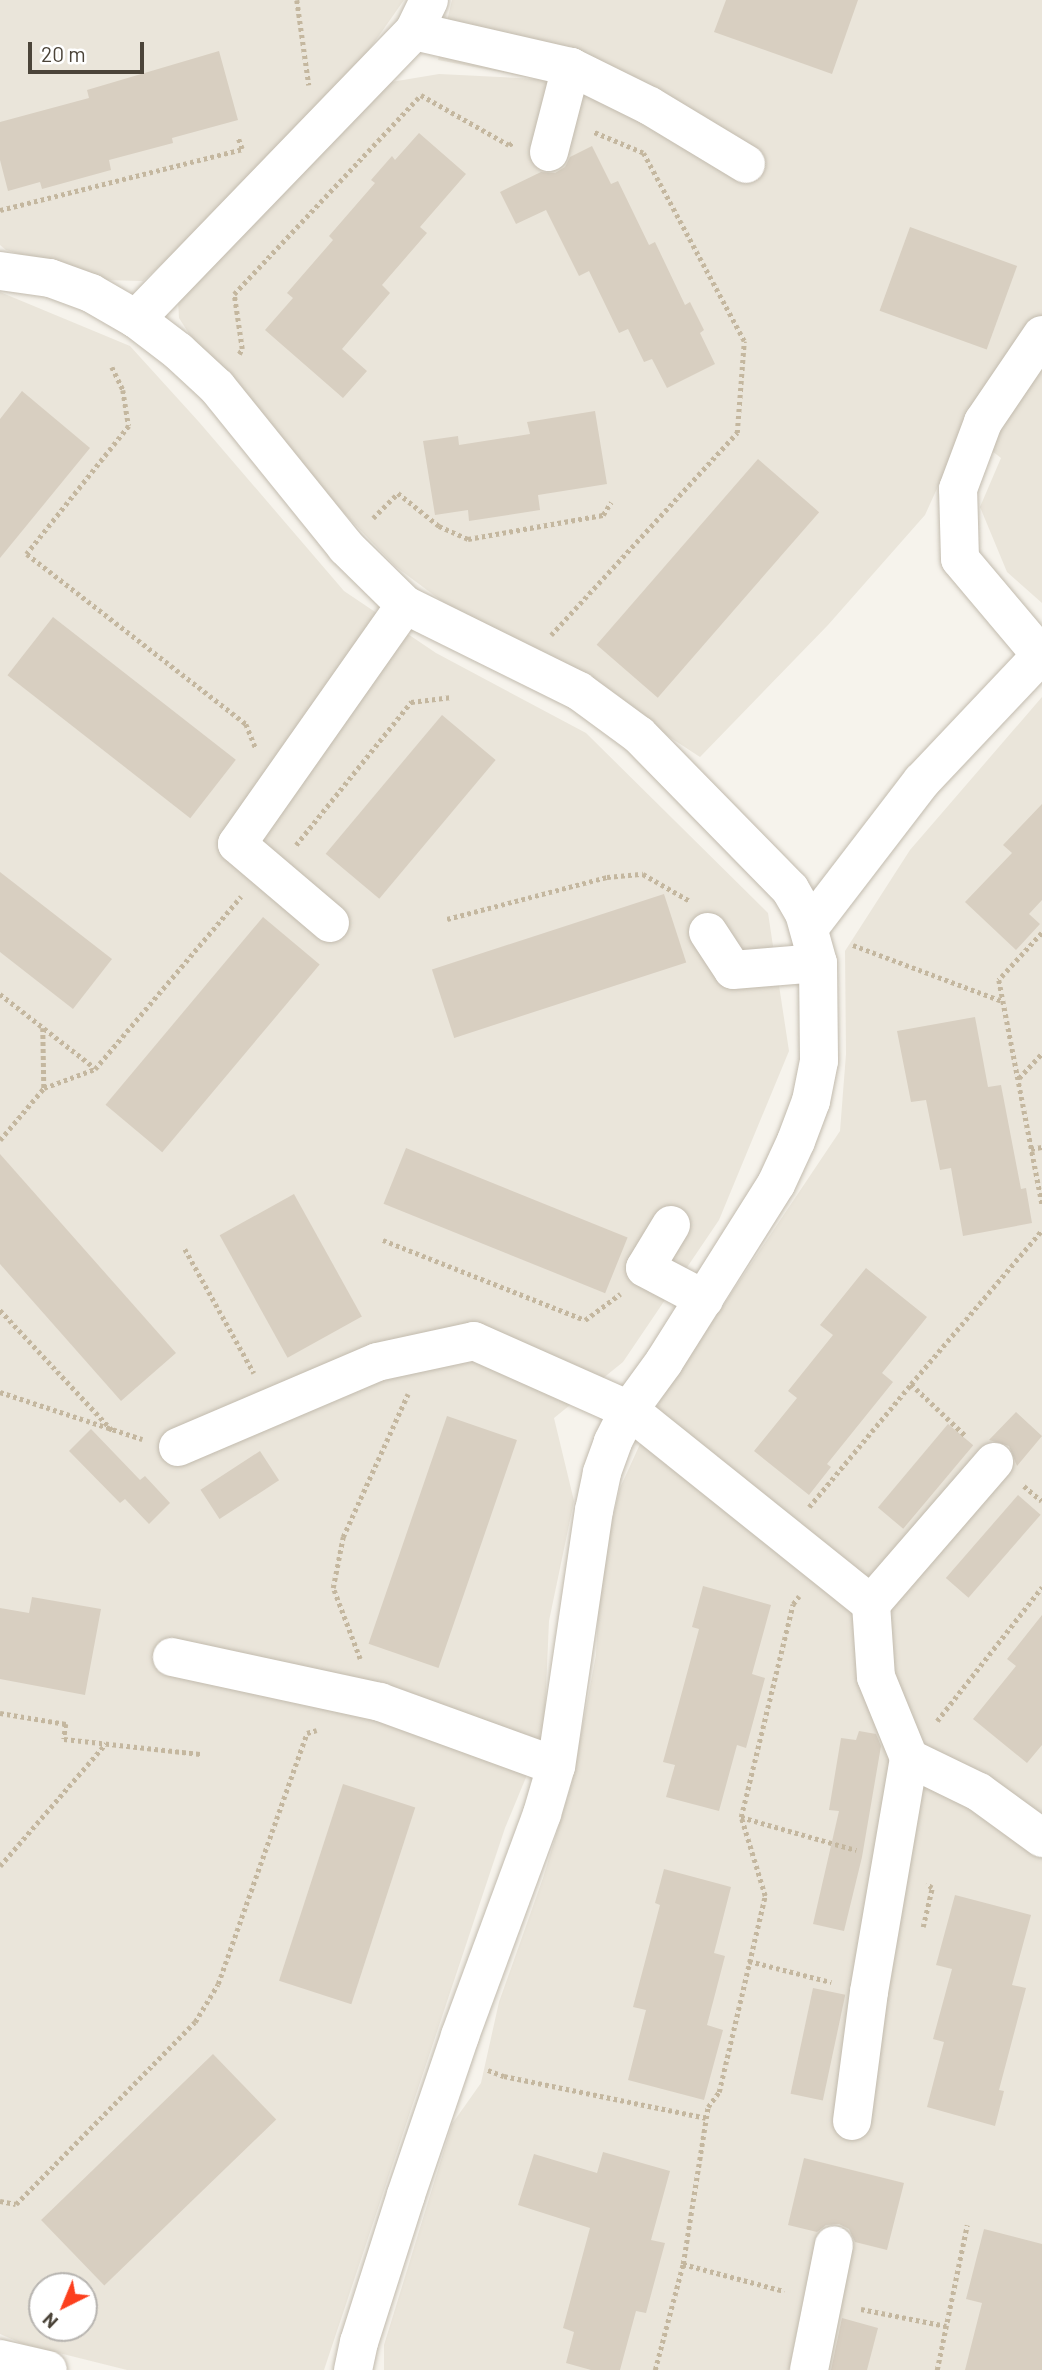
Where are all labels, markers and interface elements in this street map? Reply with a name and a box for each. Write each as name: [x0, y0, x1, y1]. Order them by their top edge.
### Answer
scale bar: [32, 28, 147, 72]
text: 20 m: [41, 41, 86, 66]
north arrow: [28, 2272, 98, 2342]
text: N: [37, 2309, 62, 2334]

